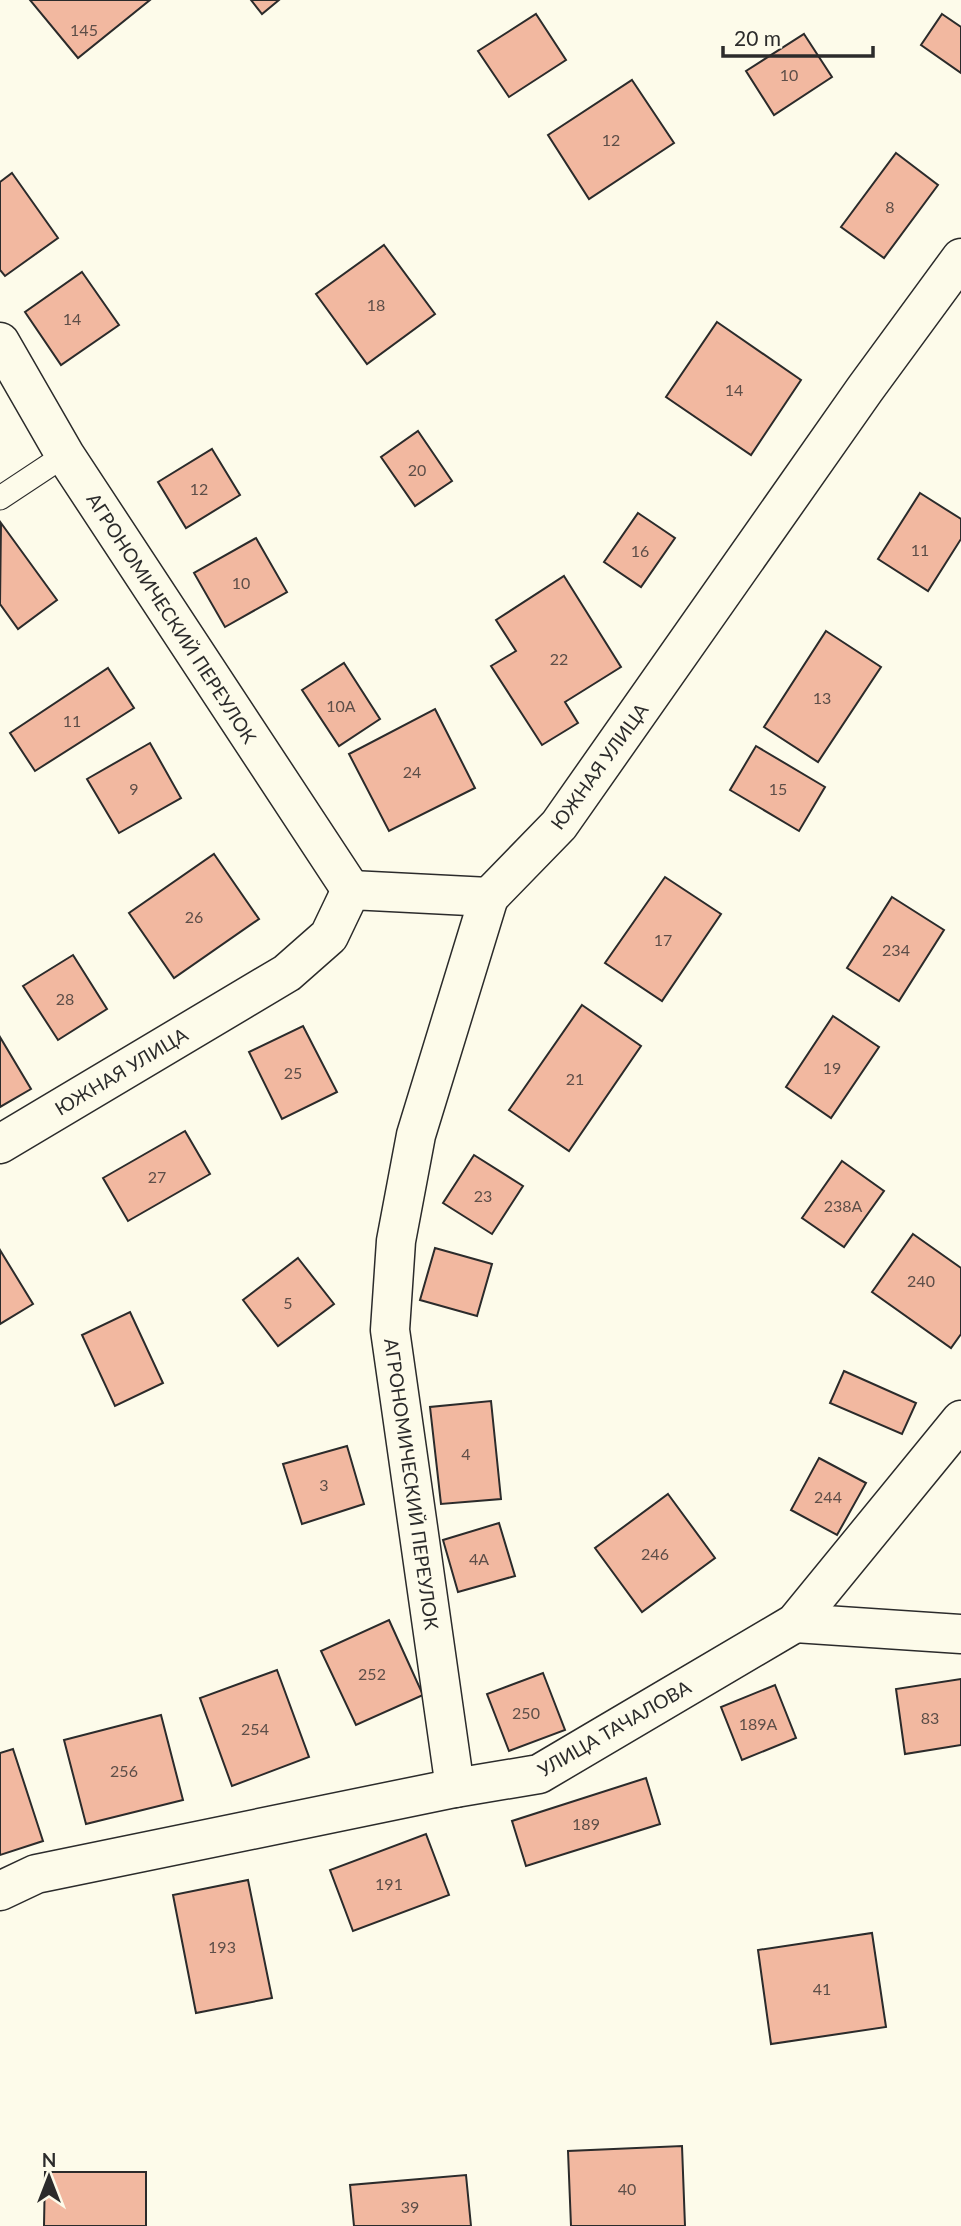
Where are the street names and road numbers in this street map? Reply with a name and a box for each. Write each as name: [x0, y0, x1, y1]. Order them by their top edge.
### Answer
street label: АГРОНОМИЧЕСКИЙ ПЕРЕУЛОК: [82, 489, 262, 748]
street label: ЮЖНАЯ УЛИЦА: [545, 698, 653, 834]
street label: ЮЖНАЯ УЛИЦА: [51, 1022, 192, 1120]
street label: АГРОНОМИЧЕСКИЙ ПЕРЕУЛОК: [380, 1337, 444, 1631]
street label: УЛИЦА ТАЧАЛОВА: [533, 1675, 695, 1781]

